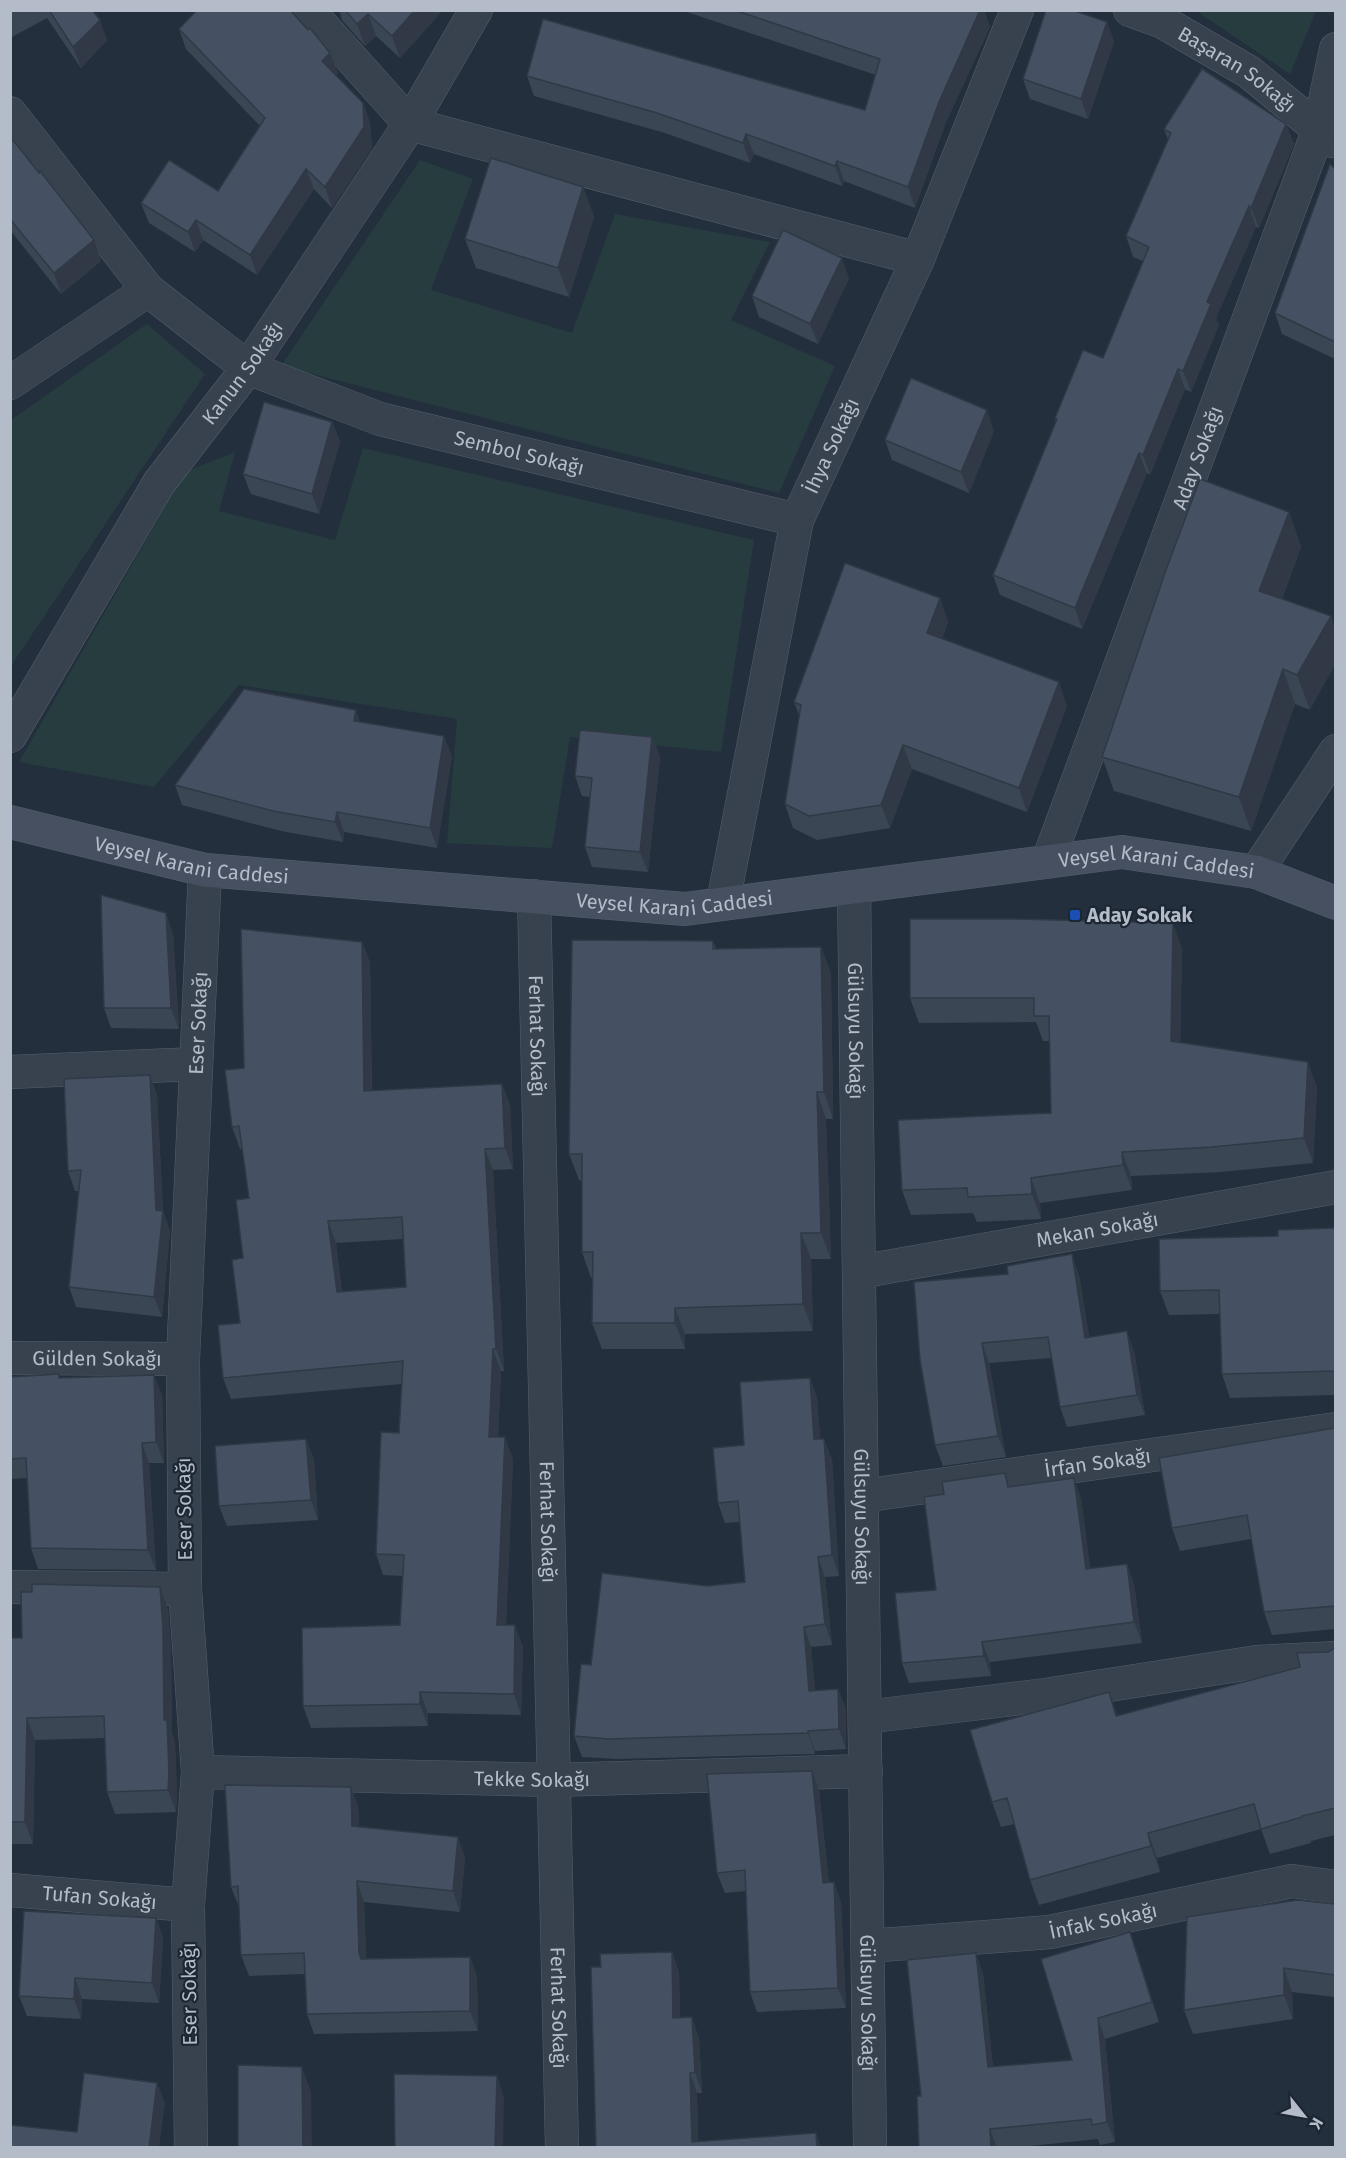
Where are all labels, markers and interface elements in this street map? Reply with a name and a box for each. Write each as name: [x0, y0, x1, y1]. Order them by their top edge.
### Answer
street label: Başaran Sokağı: [1174, 21, 1301, 117]
street label: Kanun Sokağı: [197, 316, 288, 429]
street label: İhya Sokağı: [799, 394, 864, 497]
street label: Aday Sokağı: [1167, 403, 1227, 513]
street label: Sembol Sokağı: [452, 425, 587, 480]
street label: Veysel Karani Caddesi: [92, 831, 290, 889]
street label: Veysel Karani Caddesi: [1057, 840, 1256, 884]
street label: Veysel Karani Caddesi: [575, 886, 774, 921]
place label: Aday Sokak: [1086, 903, 1193, 927]
marker: Aday Sokak: [1068, 908, 1082, 922]
street label: Gülsuyu Sokağı: [843, 962, 869, 1100]
street label: Eser Sokağı: [184, 971, 212, 1075]
street label: Ferhat Sokağı: [524, 975, 550, 1097]
street label: Mekan Sokağı: [1034, 1207, 1160, 1252]
street label: Gülden Sokağı: [32, 1346, 162, 1371]
street label: İrfan Sokağı: [1043, 1443, 1152, 1482]
street label: Gülsuyu Sokağı: [849, 1448, 875, 1586]
street label: Eser Sokağı: [171, 1457, 197, 1561]
street label: Ferhat Sokağı: [535, 1460, 561, 1583]
street label: Tekke Sokağı: [474, 1766, 590, 1792]
street label: Tufan Sokağı: [42, 1881, 158, 1914]
street label: İnfak Sokağı: [1047, 1898, 1159, 1944]
street label: Gülsuyu Sokağı: [855, 1934, 881, 2072]
street label: Eser Sokağı: [176, 1942, 202, 2046]
street label: Ferhat Sokağı: [545, 1946, 572, 2069]
north arrow: [1274, 2086, 1334, 2146]
text: K: [1305, 2114, 1327, 2133]

